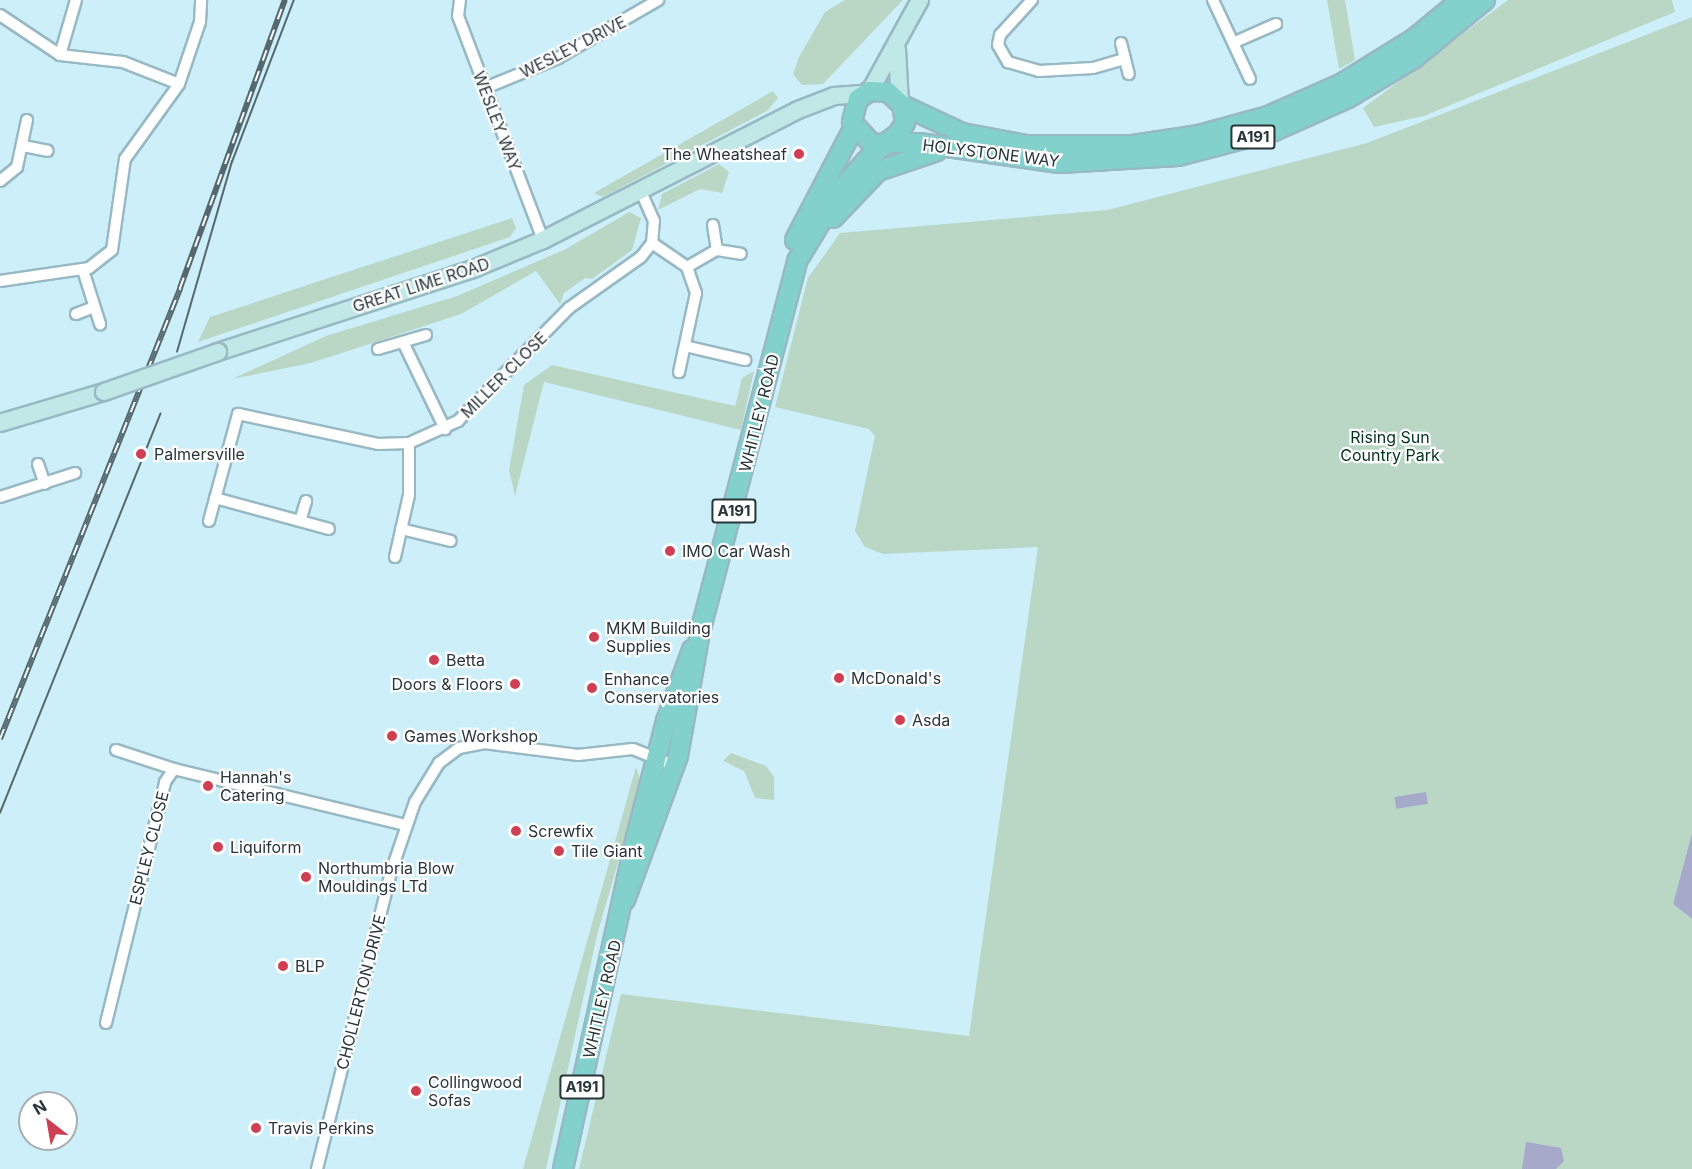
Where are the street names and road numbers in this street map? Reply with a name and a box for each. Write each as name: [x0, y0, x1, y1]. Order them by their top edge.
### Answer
street label: WESLEY DRIVE: [517, 12, 629, 82]
street label: WESLEY WAY: [469, 68, 525, 174]
road number: A191: [1229, 125, 1277, 149]
street label: HOLYSTONE WAY: [922, 135, 1060, 171]
street label: GREAT LIME ROAD: [350, 254, 492, 316]
street label: MILLER CLOSE: [457, 328, 551, 422]
street label: WHITLEY ROAD: [735, 352, 783, 474]
road number: A191: [710, 499, 758, 523]
street label: ESPLEY CLOSE: [126, 789, 172, 907]
street label: CHOLLERTON DRIVE: [332, 912, 390, 1072]
street label: WHITLEY ROAD: [579, 938, 625, 1060]
road number: A191: [558, 1075, 606, 1099]

